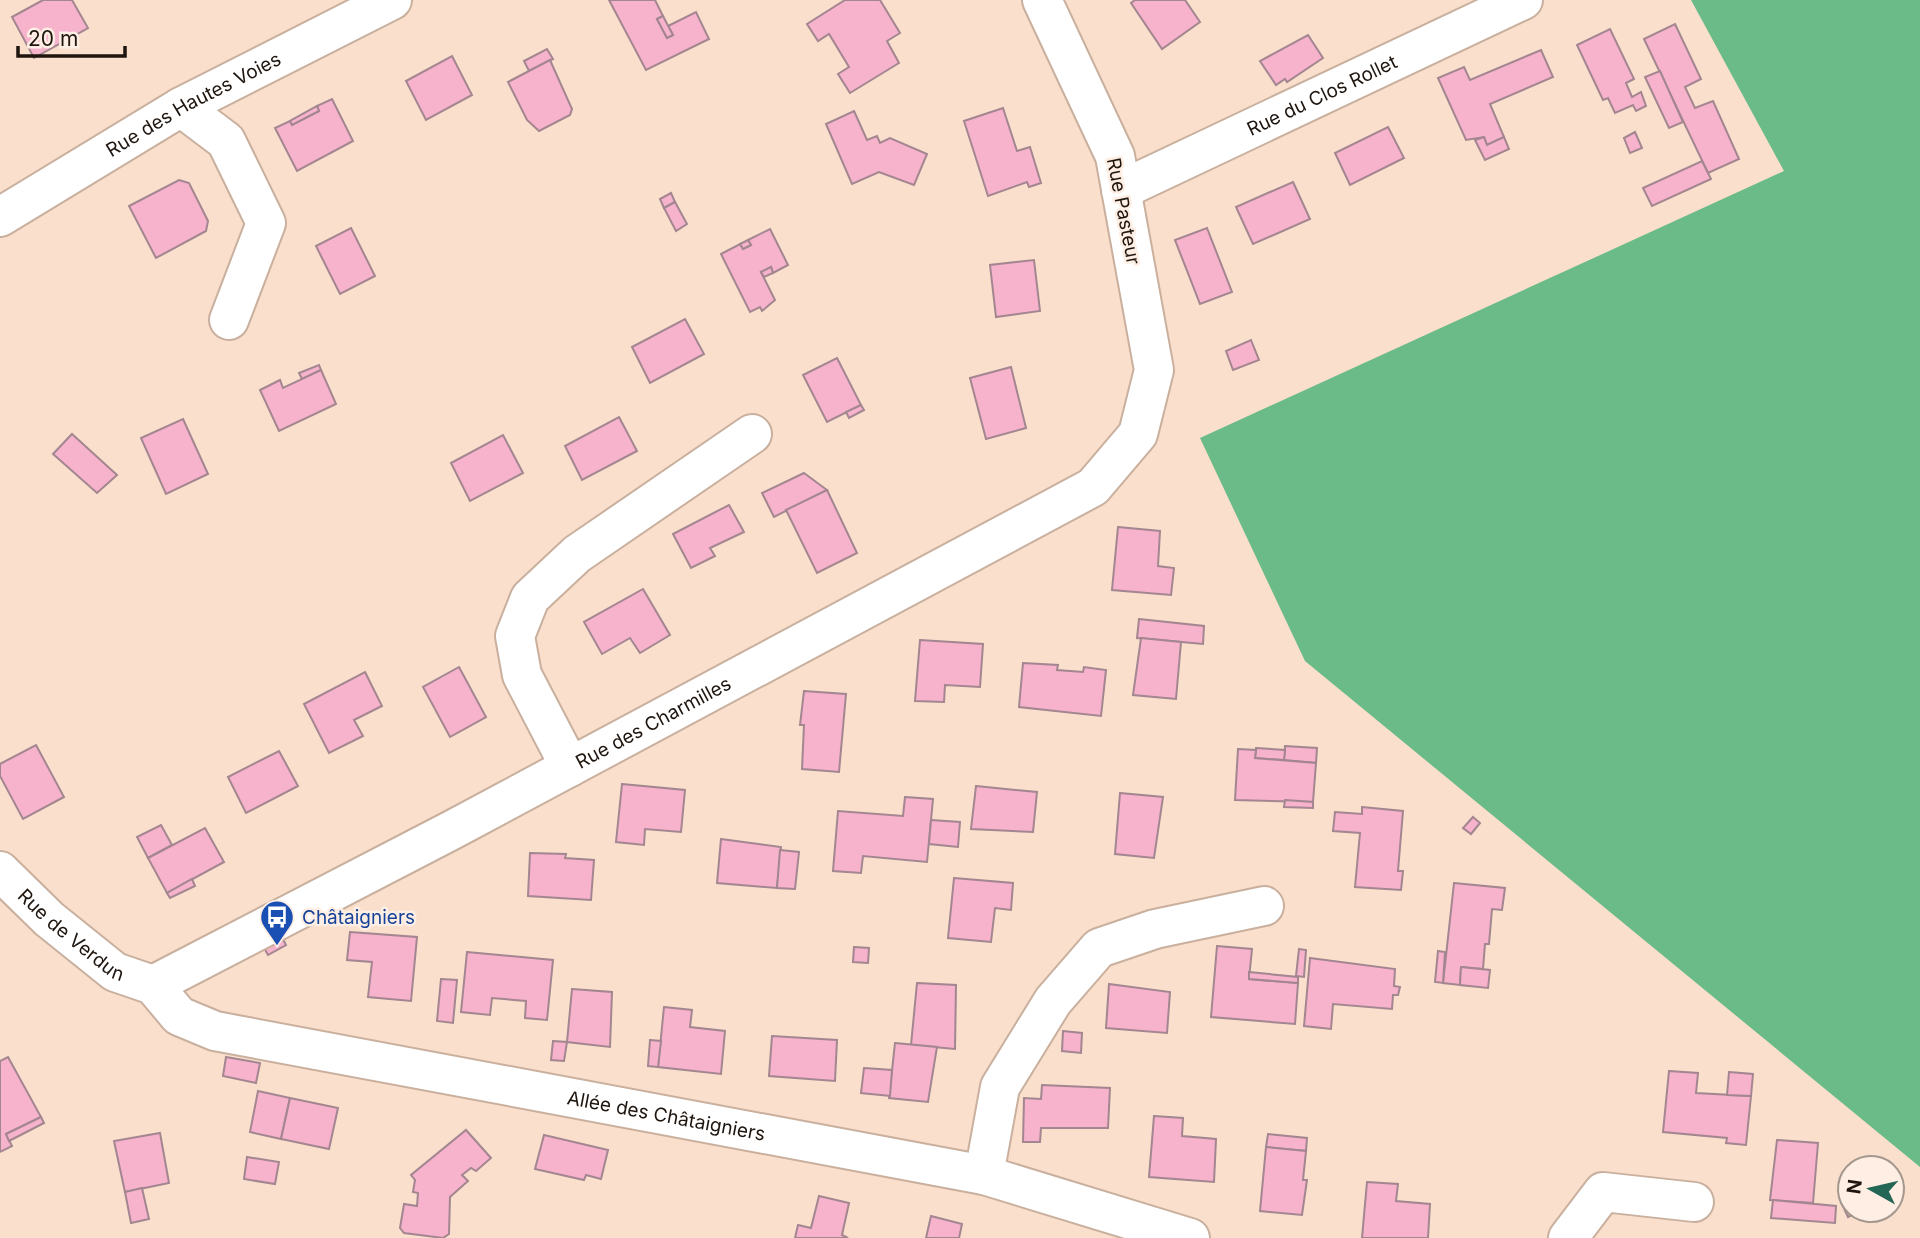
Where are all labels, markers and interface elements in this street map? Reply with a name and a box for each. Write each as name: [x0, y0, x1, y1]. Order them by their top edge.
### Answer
scale bar: [18, 14, 124, 58]
text: 20 m: [28, 26, 78, 51]
street label: Rue des Hautes Voies: [102, 47, 285, 162]
street label: Rue du Clos Rollet: [1243, 50, 1401, 141]
street label: Rue Pasteur: [1102, 156, 1145, 266]
street label: Rue des Charmilles: [572, 672, 735, 774]
street label: Rue de Verdun: [13, 884, 127, 986]
bus stop icon: Châtaigniers: [258, 898, 296, 947]
place label: Châtaigniers: [302, 906, 415, 929]
street label: Allée des Châtaigniers: [565, 1086, 767, 1146]
north arrow: [1836, 1154, 1906, 1224]
text: N: [1842, 1178, 1867, 1195]

